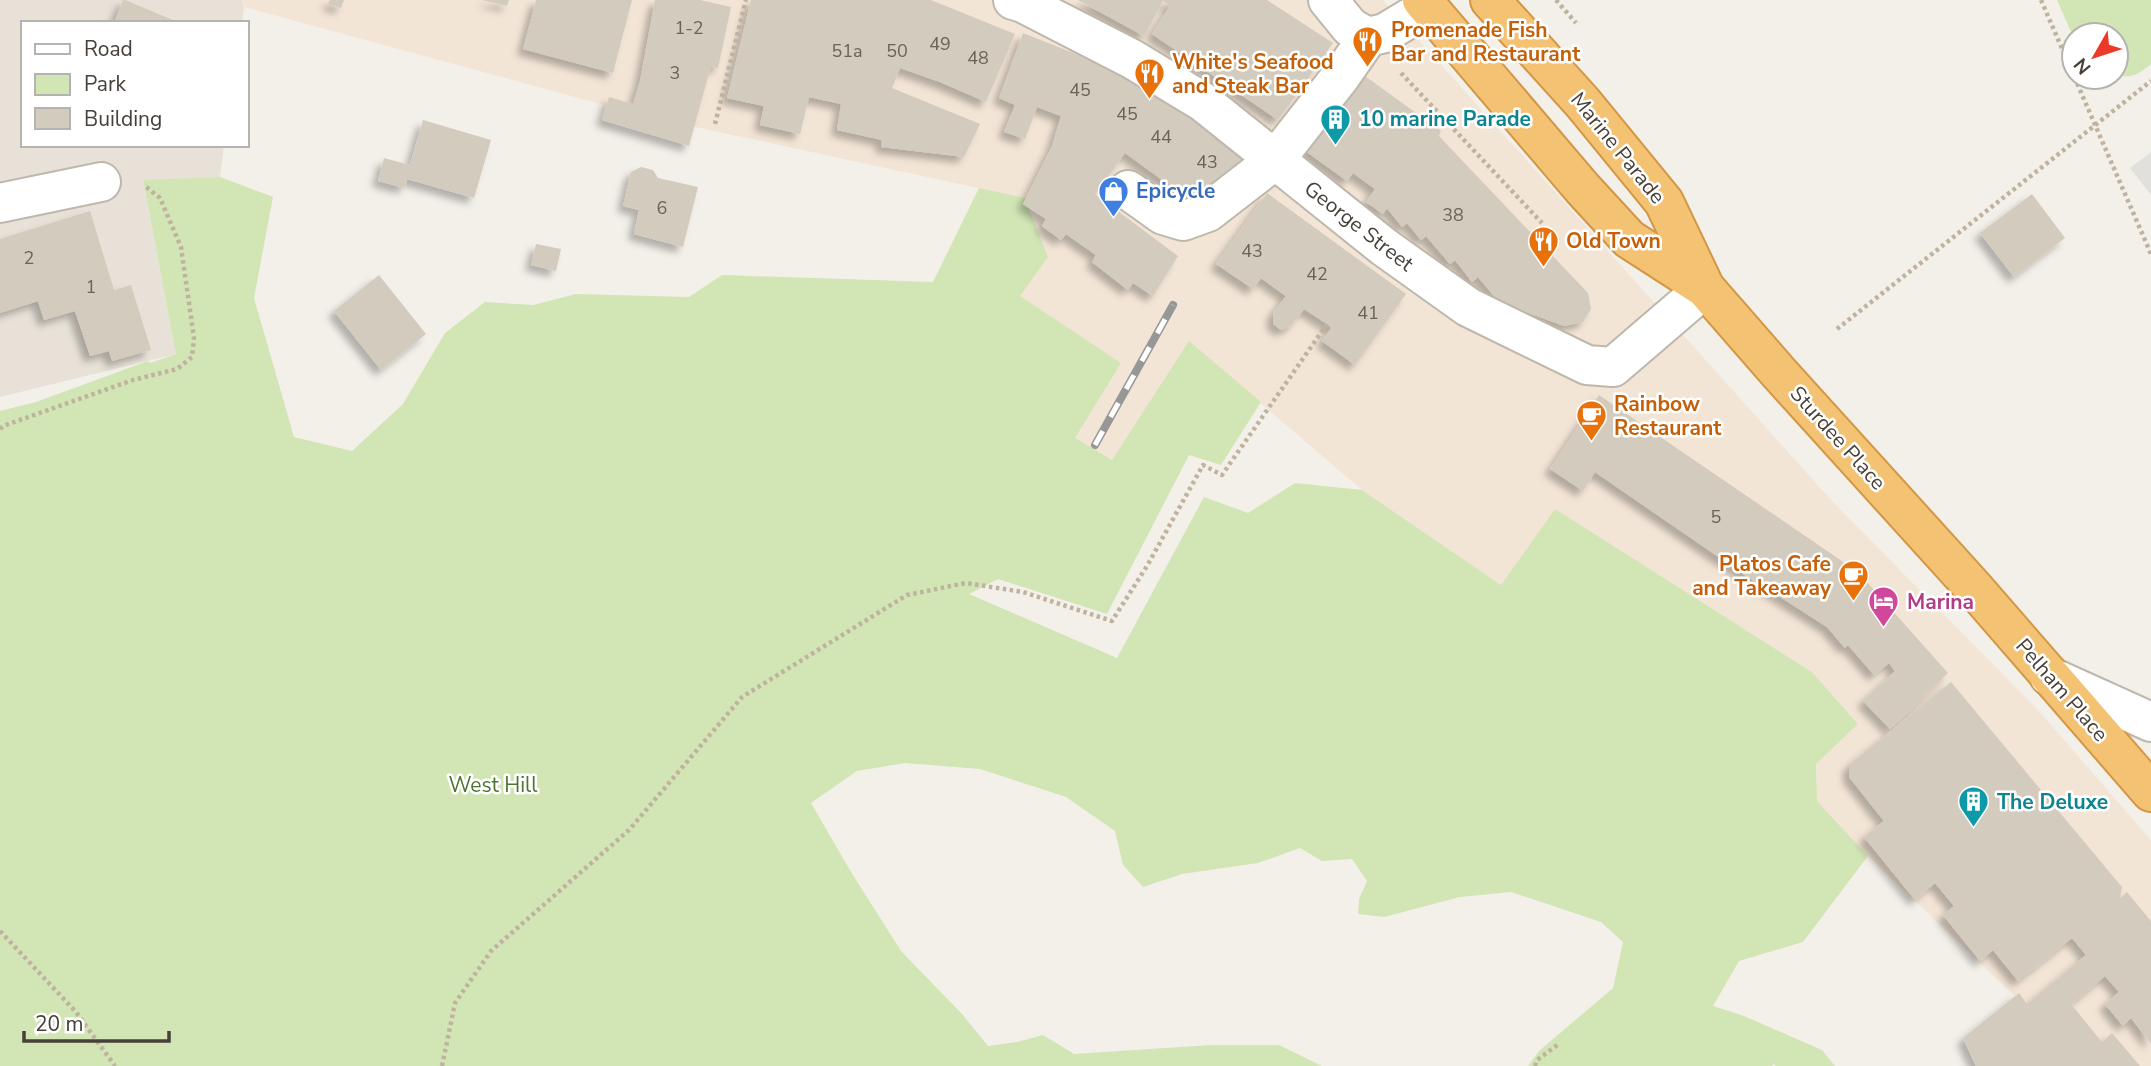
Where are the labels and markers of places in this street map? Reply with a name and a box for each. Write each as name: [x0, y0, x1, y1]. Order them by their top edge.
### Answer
place label: Promenade Fish Bar and Restaurant: [1391, 16, 1581, 68]
restaurant icon: Promenade Fish Bar and Restaurant: [1351, 25, 1385, 69]
place label: White's Seafood and Steak Bar: [1172, 48, 1334, 100]
restaurant icon: White's Seafood and Steak Bar: [1132, 57, 1166, 101]
building icon: 10 marine Parade: [1319, 102, 1353, 146]
place label: 10 marine Parade: [1359, 105, 1531, 133]
shop icon: Epicycle: [1096, 174, 1130, 218]
place label: Epicycle: [1136, 177, 1215, 205]
restaurant icon: Old Town: [1526, 224, 1560, 268]
place label: Old Town: [1566, 227, 1661, 255]
place label: Rainbow Restaurant: [1614, 390, 1722, 442]
cafe icon: Rainbow Restaurant: [1574, 399, 1608, 443]
place label: Platos Cafe and Takeaway: [1692, 550, 1832, 602]
cafe icon: Platos Cafe and Takeaway: [1837, 559, 1871, 603]
hotel icon: Marina: [1867, 585, 1901, 629]
place label: Marina: [1907, 588, 1974, 616]
building icon: The Deluxe: [1957, 785, 1991, 829]
place label: The Deluxe: [1997, 788, 2108, 816]

